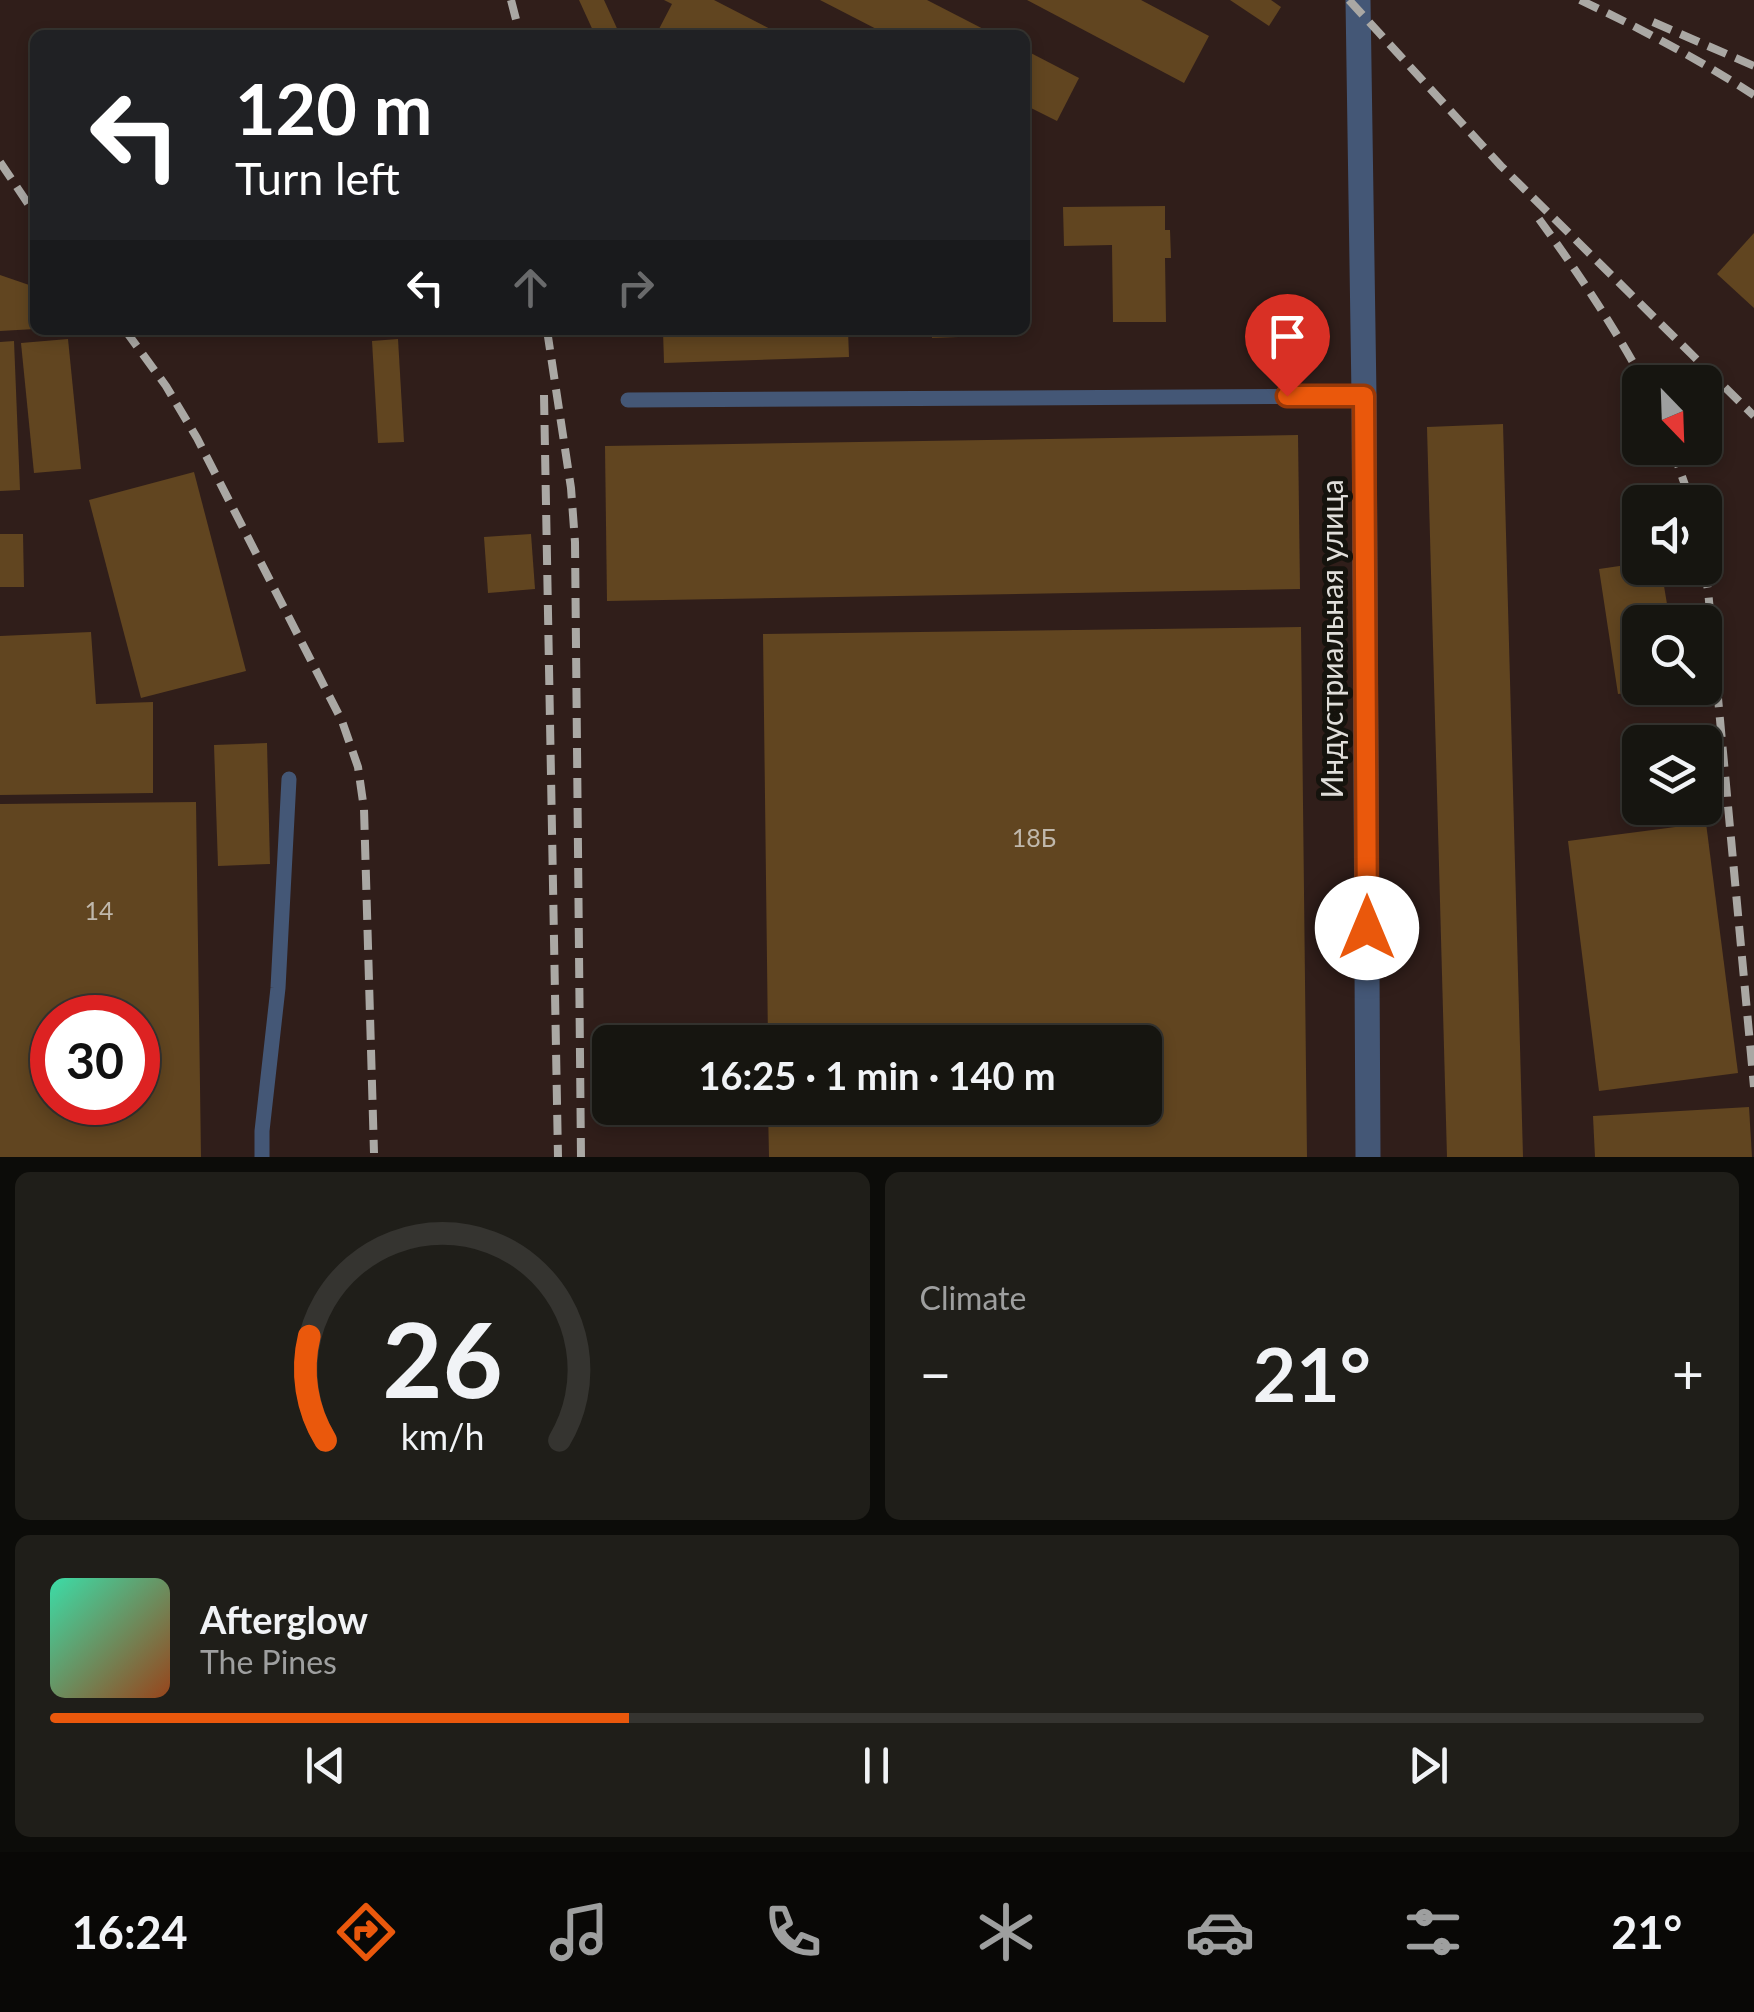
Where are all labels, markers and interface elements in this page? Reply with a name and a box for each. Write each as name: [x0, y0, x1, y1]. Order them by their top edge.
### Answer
text: 120 m: [235, 66, 432, 150]
icon: left: [70, 70, 200, 200]
text: Turn left: [235, 151, 400, 205]
icon: left: [398, 260, 453, 315]
icon: ahead: [503, 260, 558, 315]
icon: right: [608, 260, 663, 315]
pin: [1245, 294, 1330, 397]
icon: arrive: [1260, 309, 1315, 364]
north arrow: [1622, 365, 1722, 465]
map controls: [1622, 365, 1722, 825]
street label: Индустриальная улица: [1313, 479, 1349, 799]
button: sound: [1622, 485, 1722, 585]
button: search: [1622, 605, 1722, 705]
button: layers: [1622, 725, 1722, 825]
house number: 18Б: [1012, 822, 1056, 852]
position arrow: [1315, 876, 1419, 980]
house number: 14: [84, 895, 114, 925]
speed limit sign: 30: [30, 995, 160, 1125]
text: 16:25 · 1 min · 140 m: [698, 1052, 1056, 1098]
text: Climate: [920, 1278, 1026, 1317]
text: 26: [382, 1295, 503, 1420]
text: 21°: [1253, 1328, 1371, 1418]
text: −: [920, 1340, 951, 1406]
text: +: [1672, 1340, 1704, 1406]
text: km/h: [400, 1415, 484, 1458]
text: Afterglow: [200, 1596, 368, 1642]
text: The Pines: [200, 1642, 337, 1681]
icon: previous: [298, 1738, 353, 1793]
icon: pause: [849, 1738, 904, 1793]
icon: next: [1401, 1738, 1456, 1793]
icon: directions: [331, 1897, 401, 1967]
icon: music: [544, 1897, 614, 1967]
icon: phone: [758, 1897, 828, 1967]
icon: climate: [971, 1897, 1041, 1967]
icon: car: [1185, 1897, 1255, 1967]
icon: filters: [1398, 1897, 1468, 1967]
text: 16:24: [72, 1905, 188, 1959]
text: 21°: [1611, 1905, 1682, 1959]

